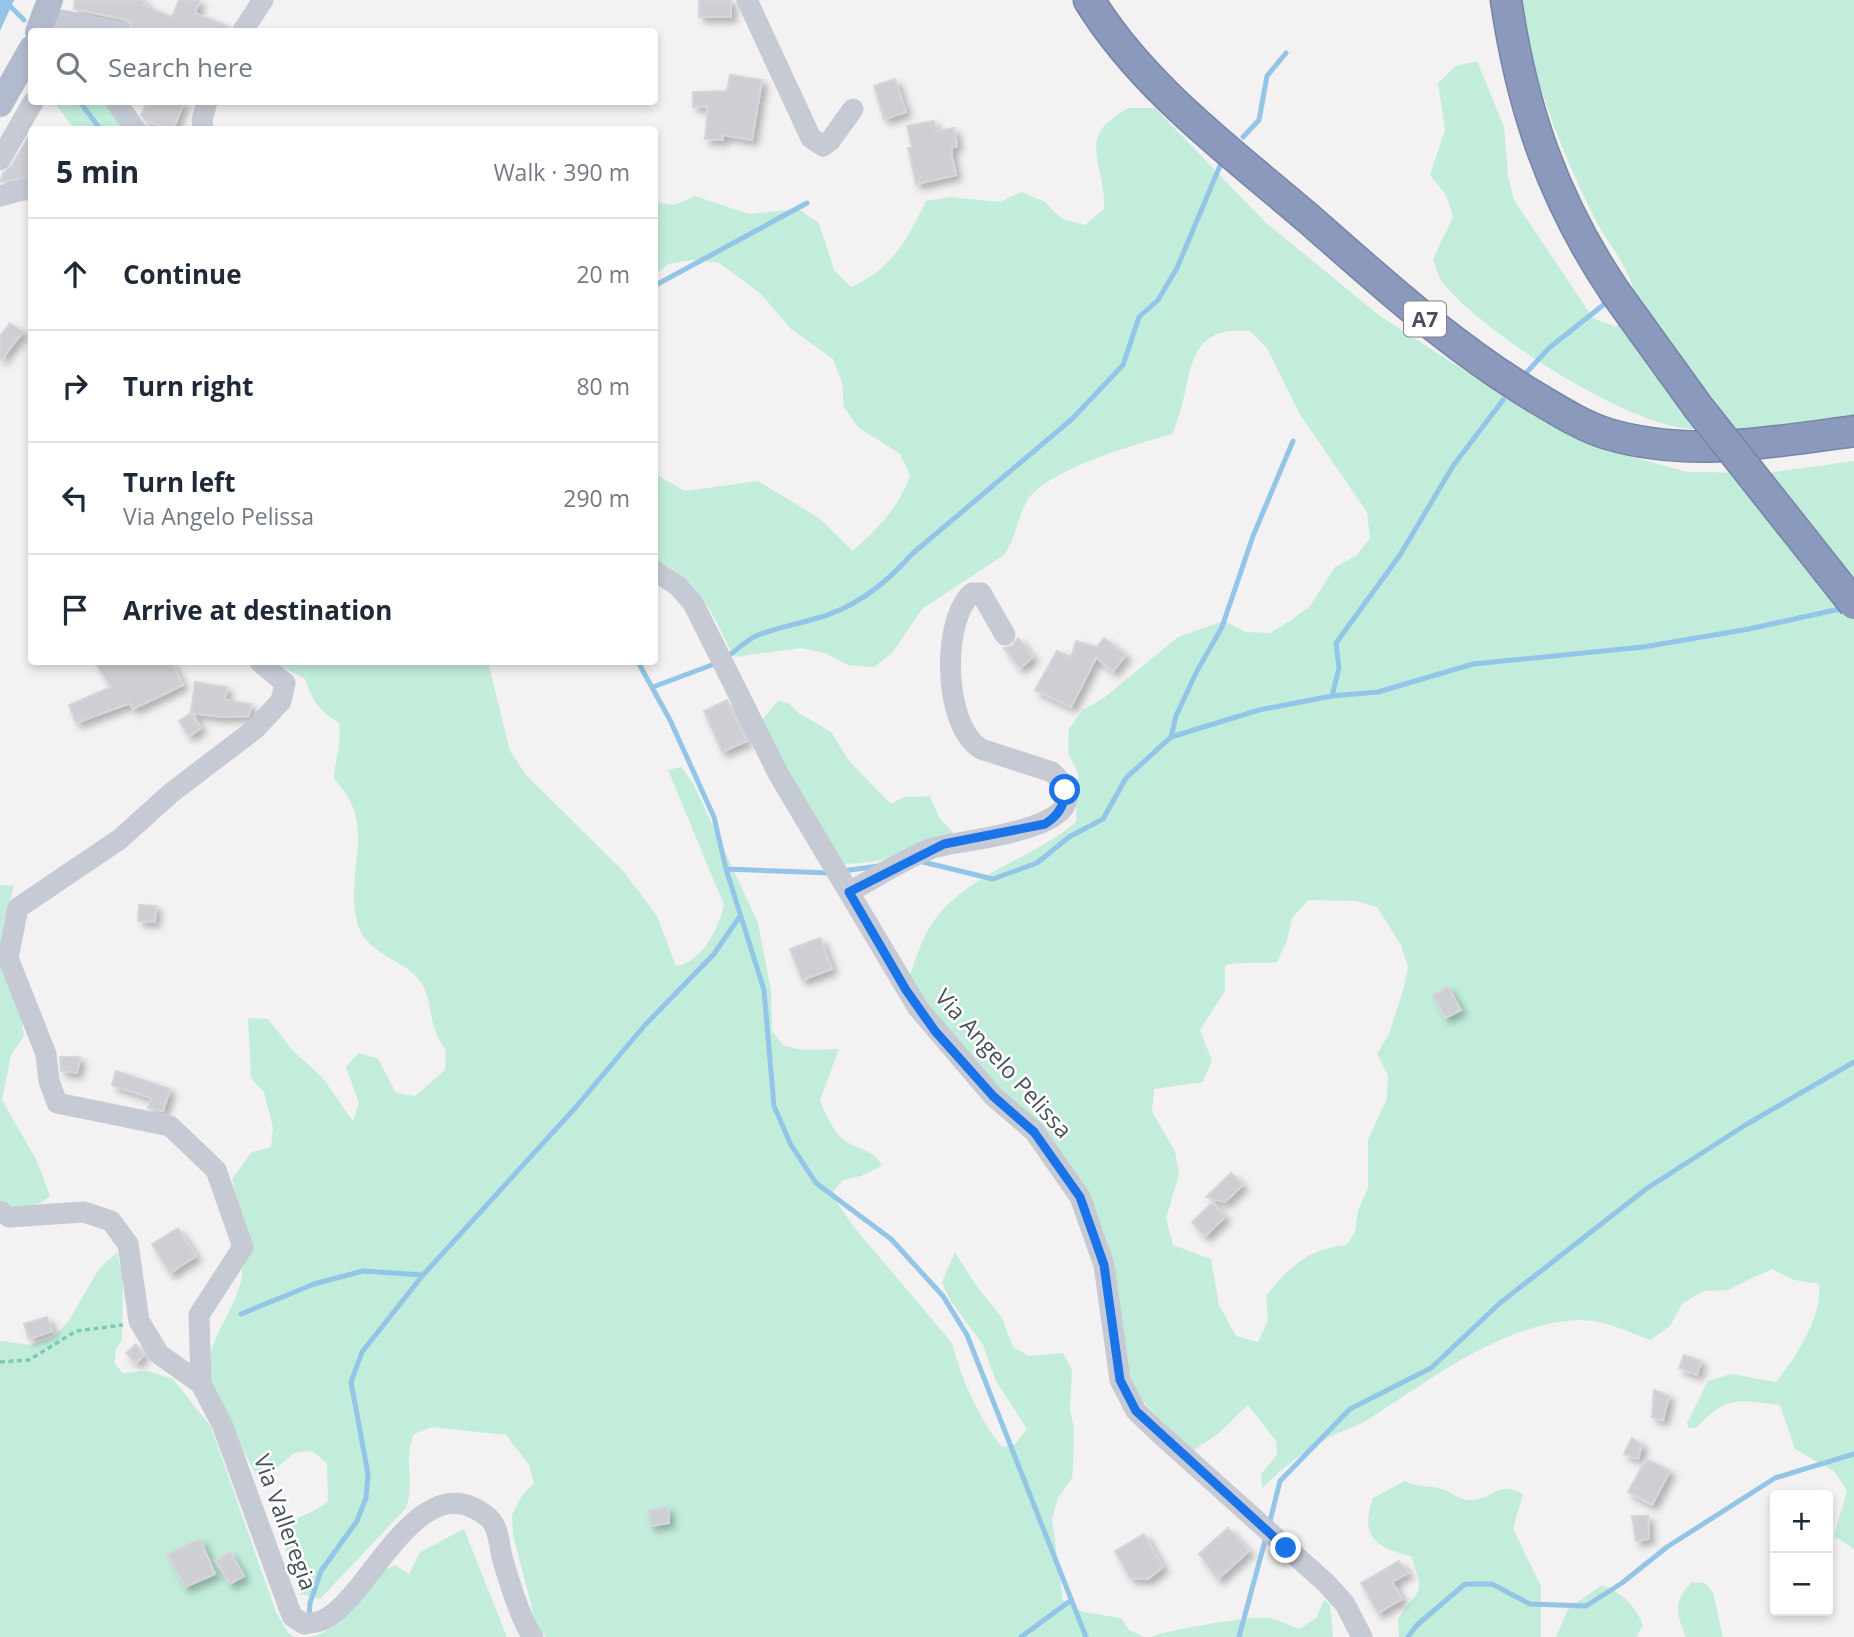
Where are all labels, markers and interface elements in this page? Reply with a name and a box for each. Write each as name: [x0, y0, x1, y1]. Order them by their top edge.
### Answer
search box: [28, 28, 658, 105]
icon: search: [52, 48, 90, 86]
text: Search here: [108, 49, 253, 85]
text: 5 min: [56, 151, 139, 192]
text: Walk · 390 m: [493, 156, 630, 188]
icon: ahead: [56, 255, 94, 293]
text: Continue: [123, 256, 242, 292]
text: 20 m: [576, 258, 630, 290]
road number: A7: [1404, 302, 1446, 336]
icon: right: [56, 367, 94, 405]
text: Turn right: [123, 368, 254, 404]
text: 80 m: [576, 370, 630, 402]
text: Turn left: [123, 464, 235, 500]
icon: left: [56, 479, 94, 517]
text: 290 m: [563, 482, 630, 514]
text: Via Angelo Pelissa: [123, 500, 314, 532]
icon: arrive: [56, 591, 94, 629]
text: Arrive at destination: [123, 592, 392, 628]
route start: [1049, 774, 1080, 805]
street label: Via Angelo Pelissa: [928, 981, 1080, 1145]
street label: Via Valleregia: [247, 1449, 325, 1595]
map controls: [1770, 1490, 1833, 1616]
button: +: [1770, 1490, 1833, 1553]
route end: [1270, 1532, 1301, 1563]
button: −: [1770, 1553, 1833, 1616]

